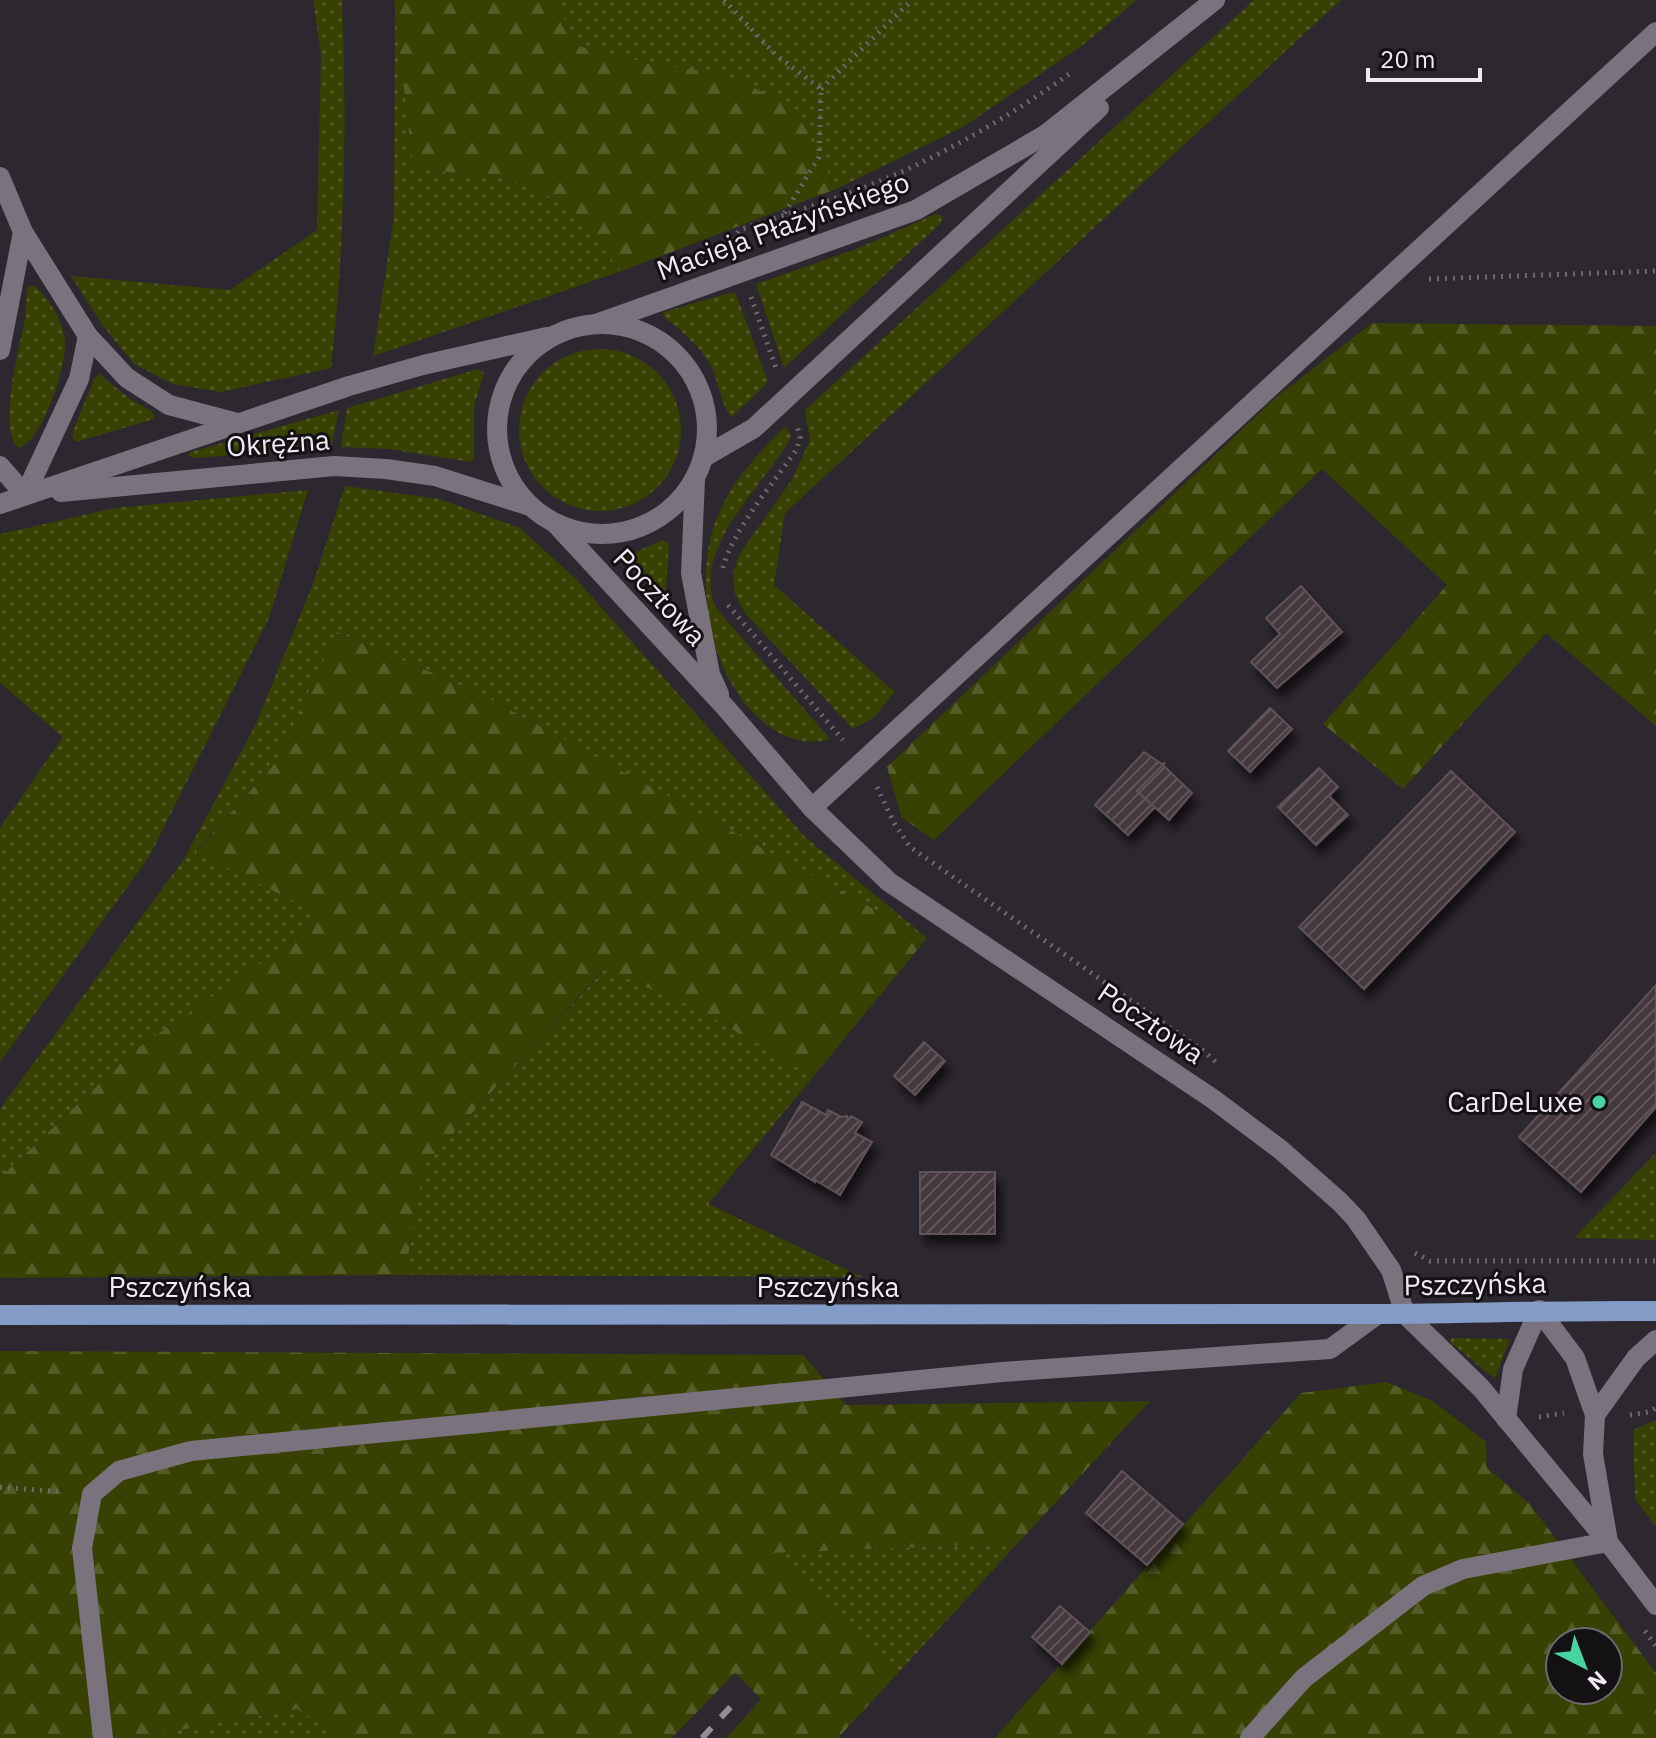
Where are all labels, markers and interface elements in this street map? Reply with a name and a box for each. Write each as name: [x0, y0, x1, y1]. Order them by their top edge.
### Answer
scale bar: [1368, 32, 1480, 82]
text: 20 m: [1380, 43, 1435, 75]
street label: Macieja Płażyńskiego: [651, 163, 914, 288]
street label: Okrężna: [225, 420, 331, 465]
street label: Pocztowa: [606, 540, 715, 653]
street label: Pocztowa: [1091, 974, 1212, 1072]
place label: CarDeLuxe: [1447, 1083, 1583, 1120]
marker: CarDeLuxe: [1590, 1093, 1608, 1111]
street label: Pszczyńska: [1403, 1264, 1547, 1303]
street label: Pszczyńska: [109, 1268, 251, 1305]
street label: Pszczyńska: [757, 1268, 899, 1305]
north arrow: [1544, 1626, 1624, 1706]
text: N: [1582, 1665, 1613, 1697]

